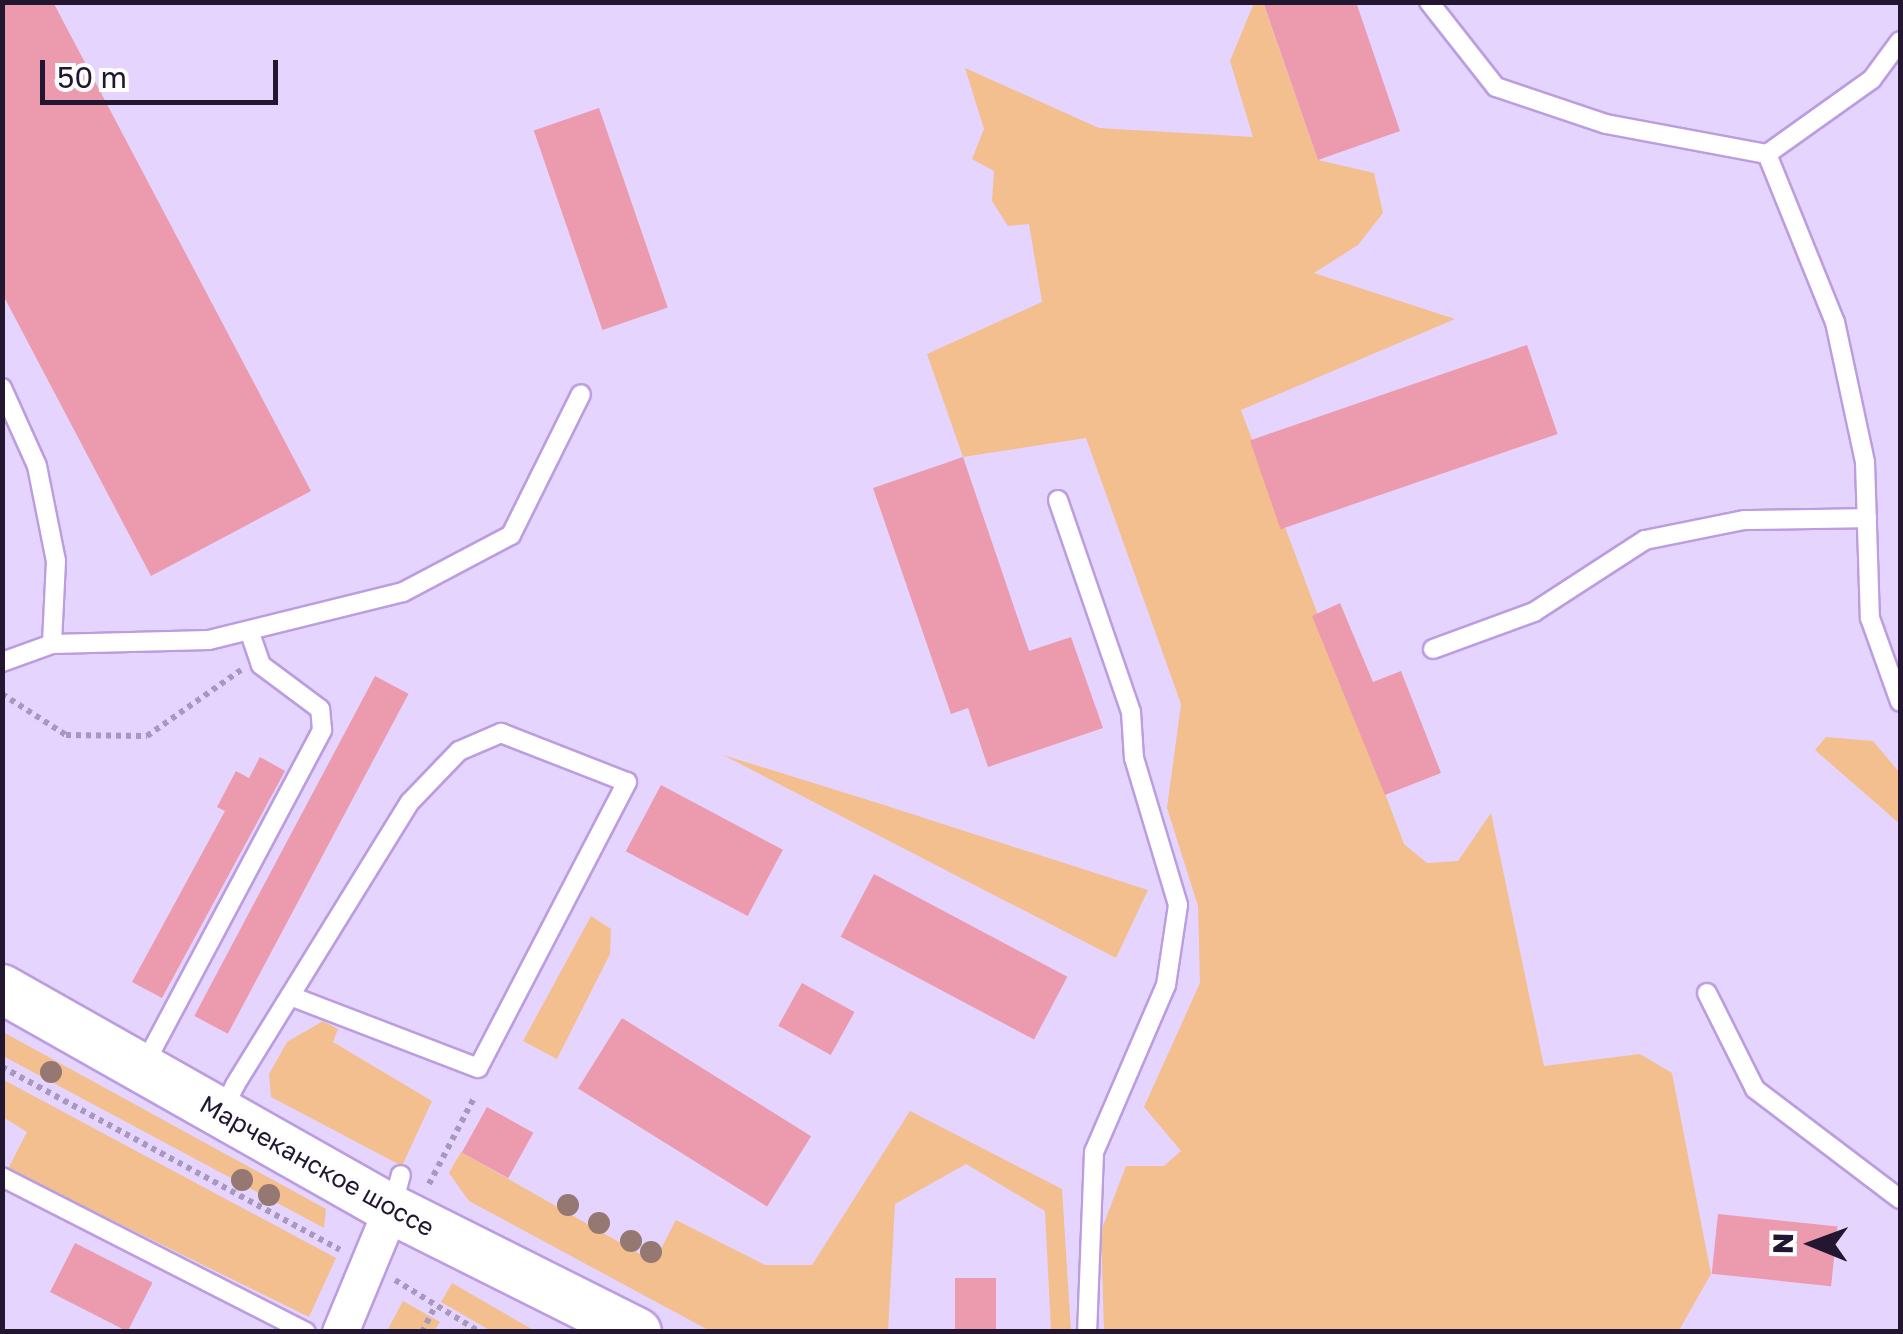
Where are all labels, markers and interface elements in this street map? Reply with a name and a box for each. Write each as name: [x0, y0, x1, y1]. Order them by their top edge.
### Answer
scale bar: [45, 40, 282, 102]
text: 50 m: [57, 59, 127, 95]
street label: Марчеканское шоссе: [195, 1089, 439, 1243]
north arrow: [1763, 1194, 1863, 1294]
text: N: [1766, 1233, 1799, 1254]

